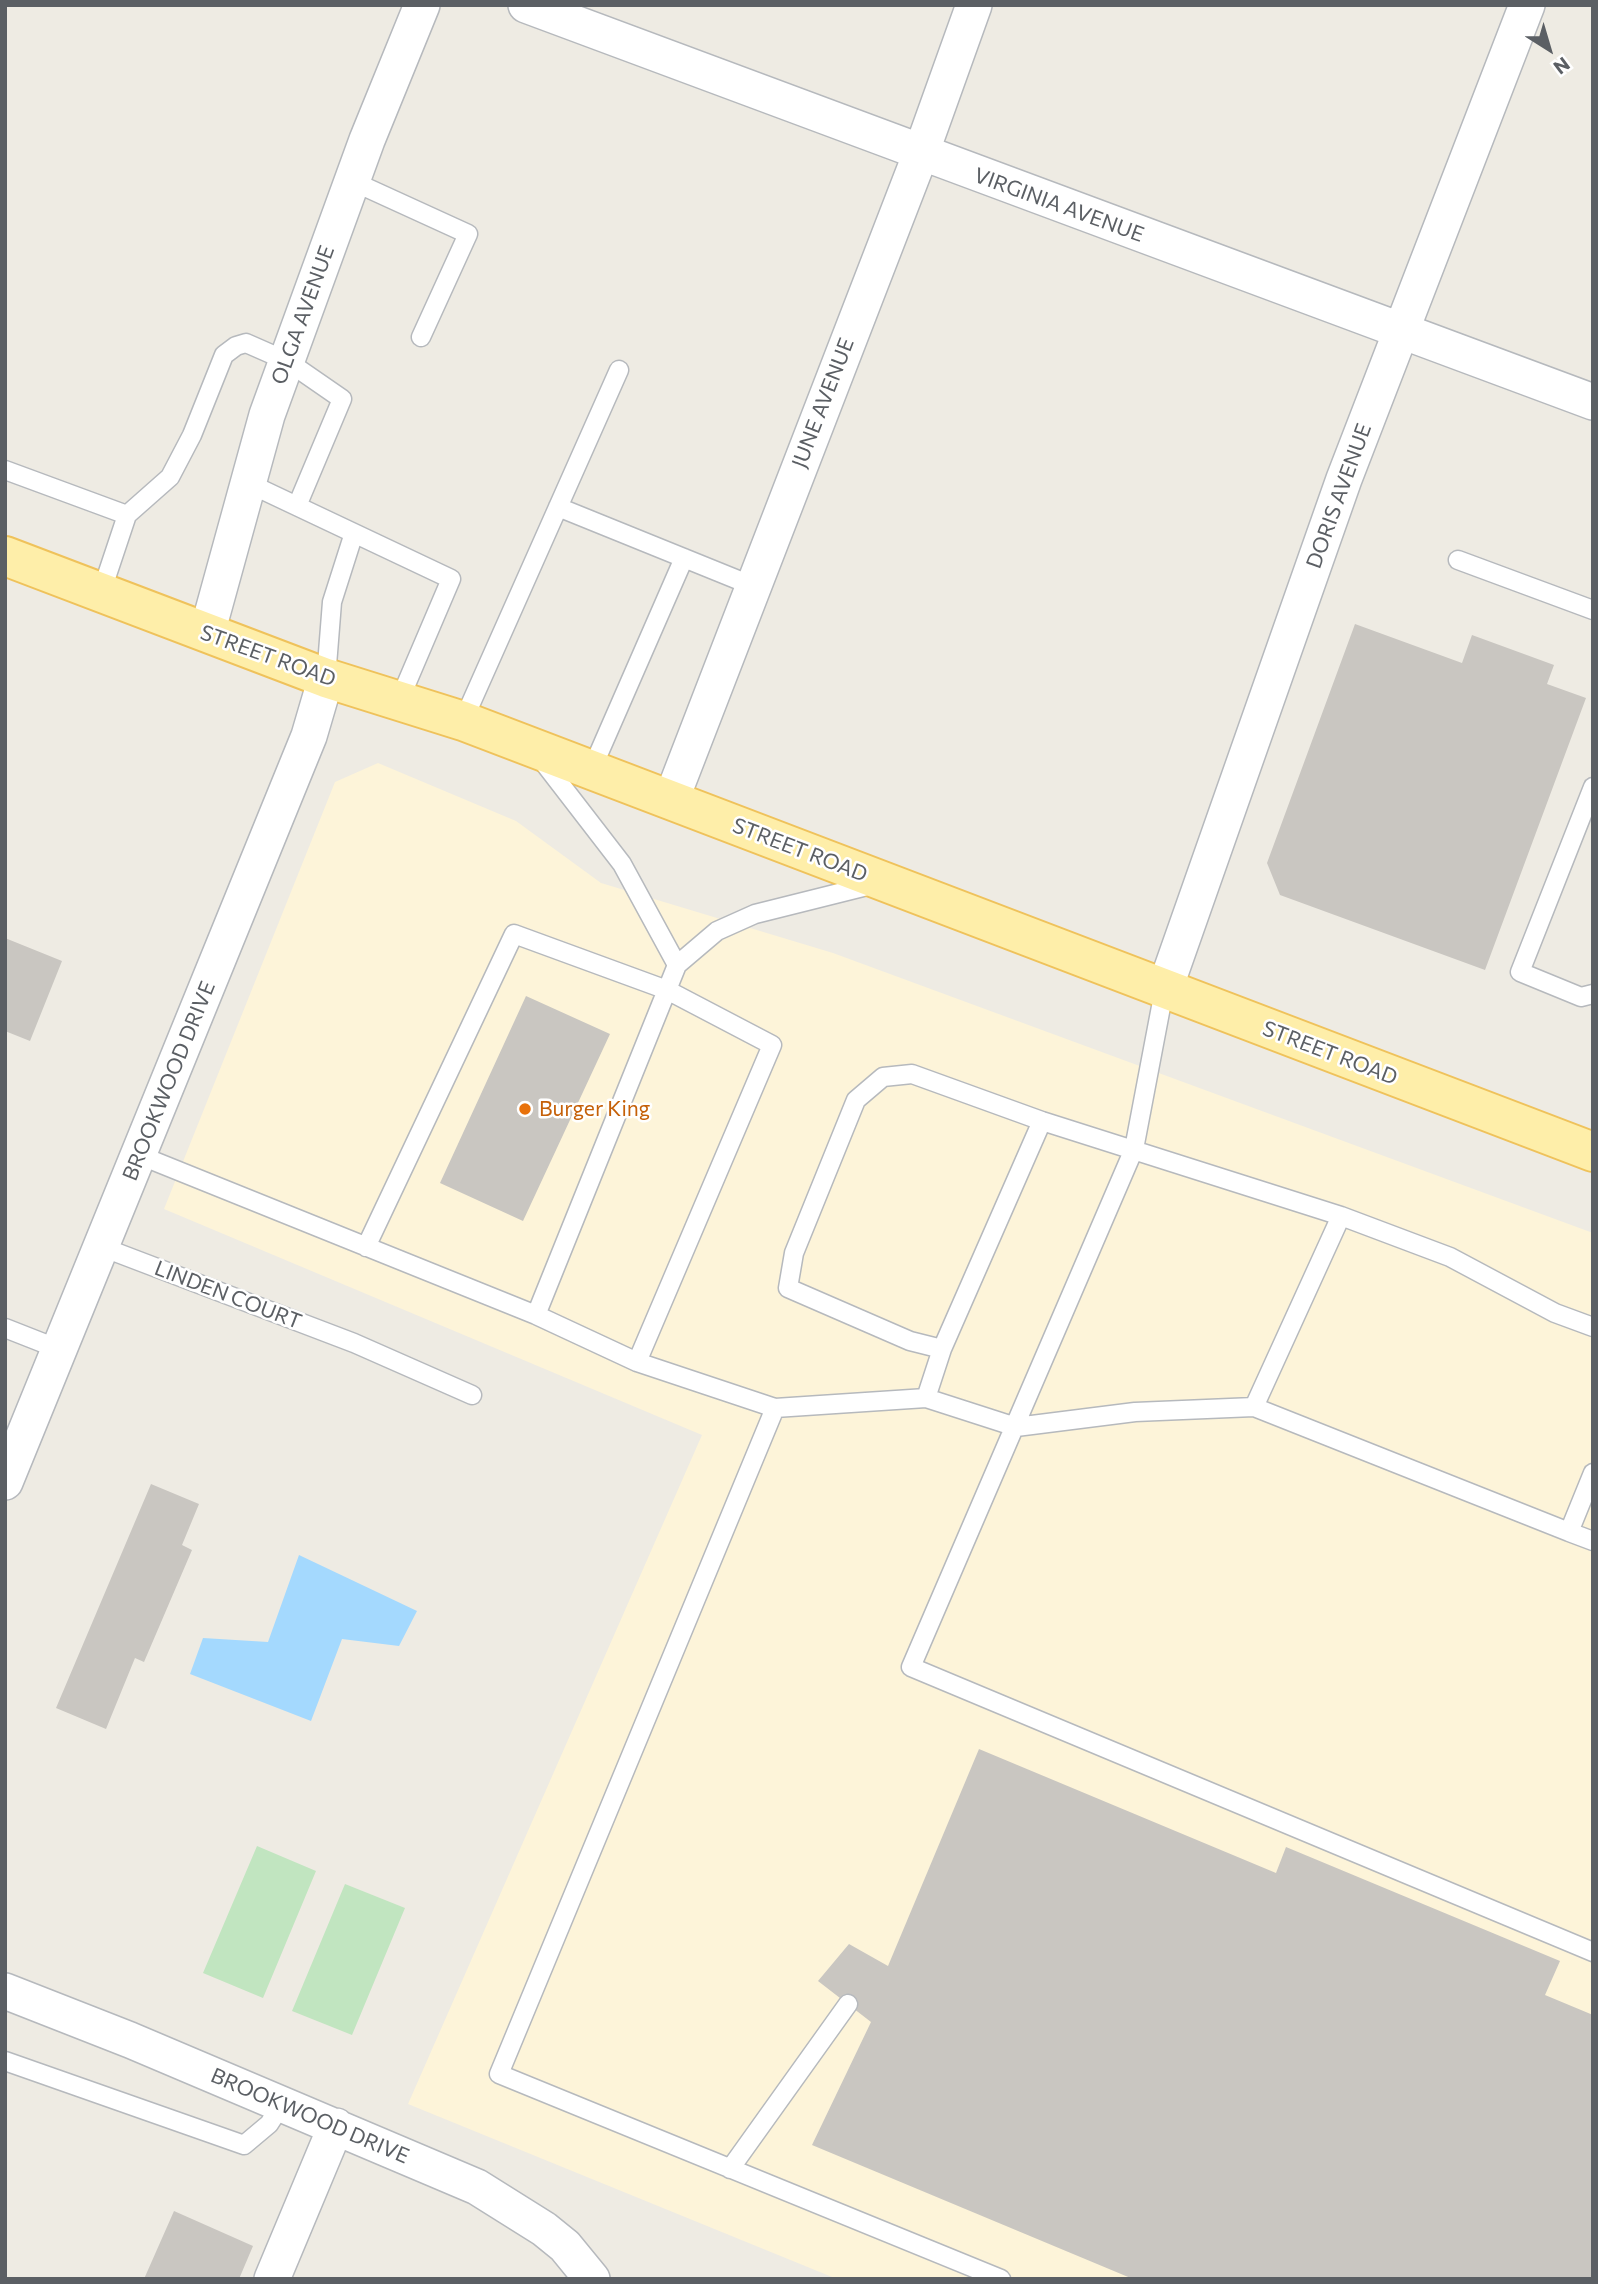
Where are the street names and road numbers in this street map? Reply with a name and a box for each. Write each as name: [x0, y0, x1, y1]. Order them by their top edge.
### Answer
street label: VIRGINIA AVENUE: [971, 163, 1147, 247]
street label: OLGA AVENUE: [266, 242, 340, 388]
street label: JUNE AVENUE: [787, 334, 859, 472]
street label: DORIS AVENUE: [1301, 420, 1377, 572]
street label: STREET ROAD: [197, 620, 339, 692]
street label: STREET ROAD: [729, 813, 871, 887]
street label: BROOKWOOD DRIVE: [117, 978, 221, 1184]
street label: STREET ROAD: [1259, 1016, 1401, 1090]
street label: LINDEN COURT: [151, 1255, 305, 1335]
street label: BROOKWOOD DRIVE: [207, 2063, 413, 2169]

